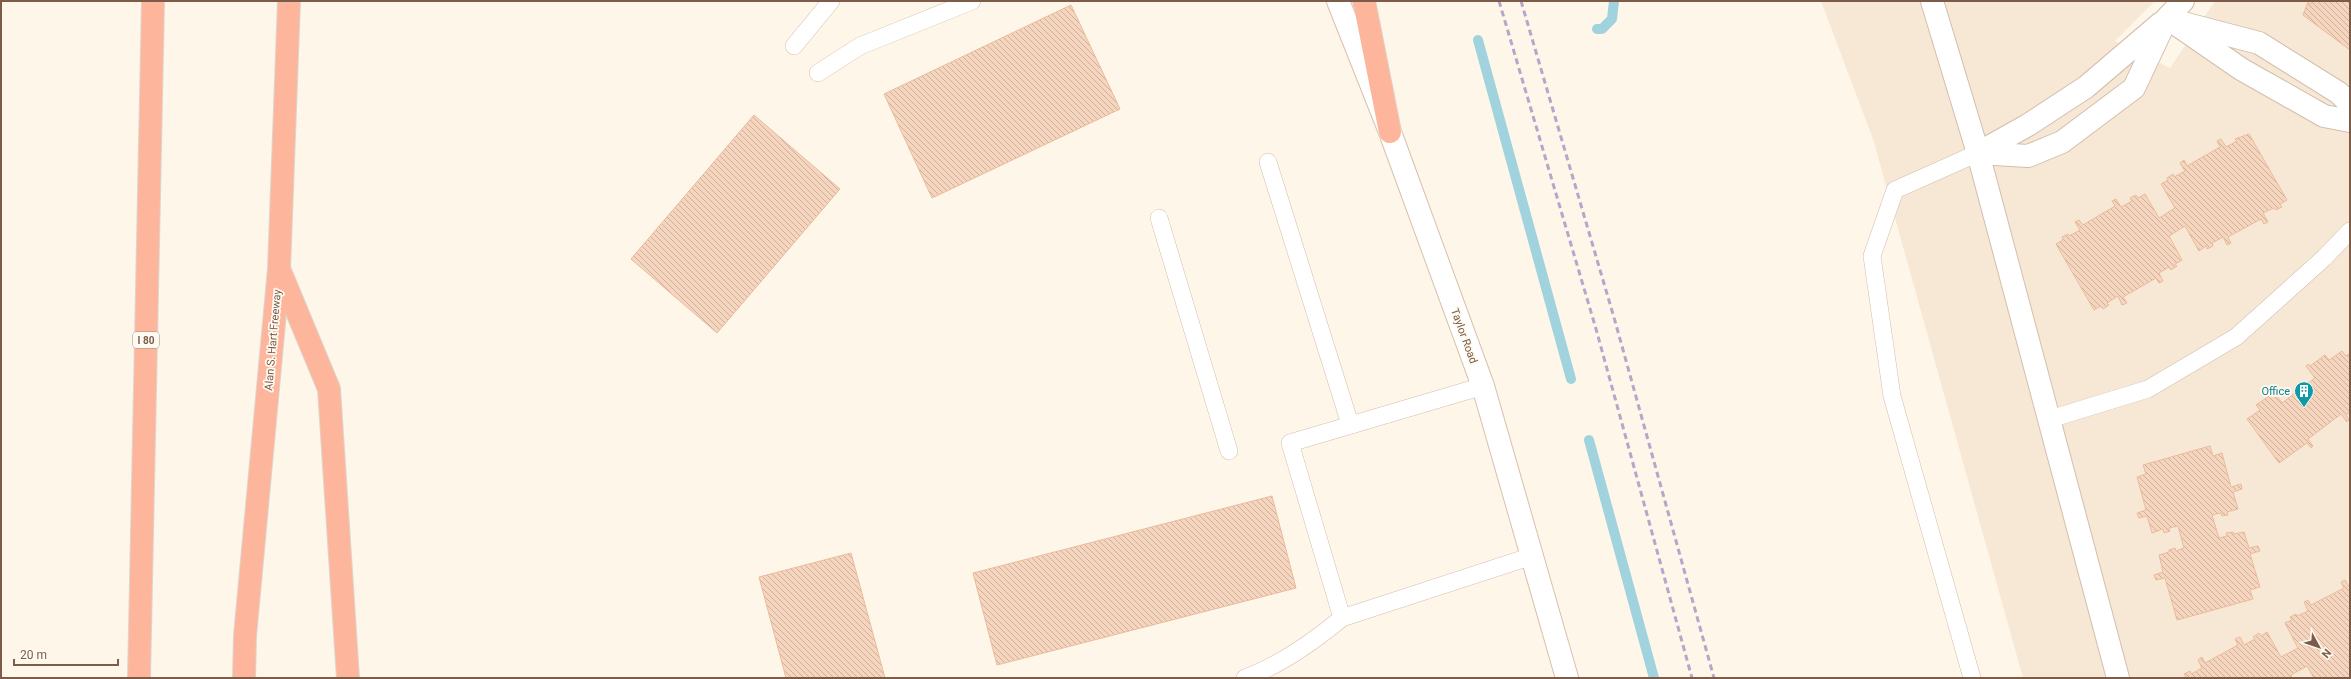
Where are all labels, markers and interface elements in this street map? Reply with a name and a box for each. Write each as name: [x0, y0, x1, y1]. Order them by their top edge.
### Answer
street label: Alan S. Hart Freeway: [262, 288, 284, 391]
street label: Taylor Road: [1448, 307, 1480, 365]
road number: I 80: [133, 332, 159, 348]
building icon: Office: [2293, 380, 2315, 408]
place label: Office: [2261, 385, 2290, 398]
north arrow: [2299, 627, 2339, 667]
scale bar: [14, 641, 118, 667]
text: N: [2319, 646, 2334, 660]
text: 20 m: [20, 648, 47, 662]

